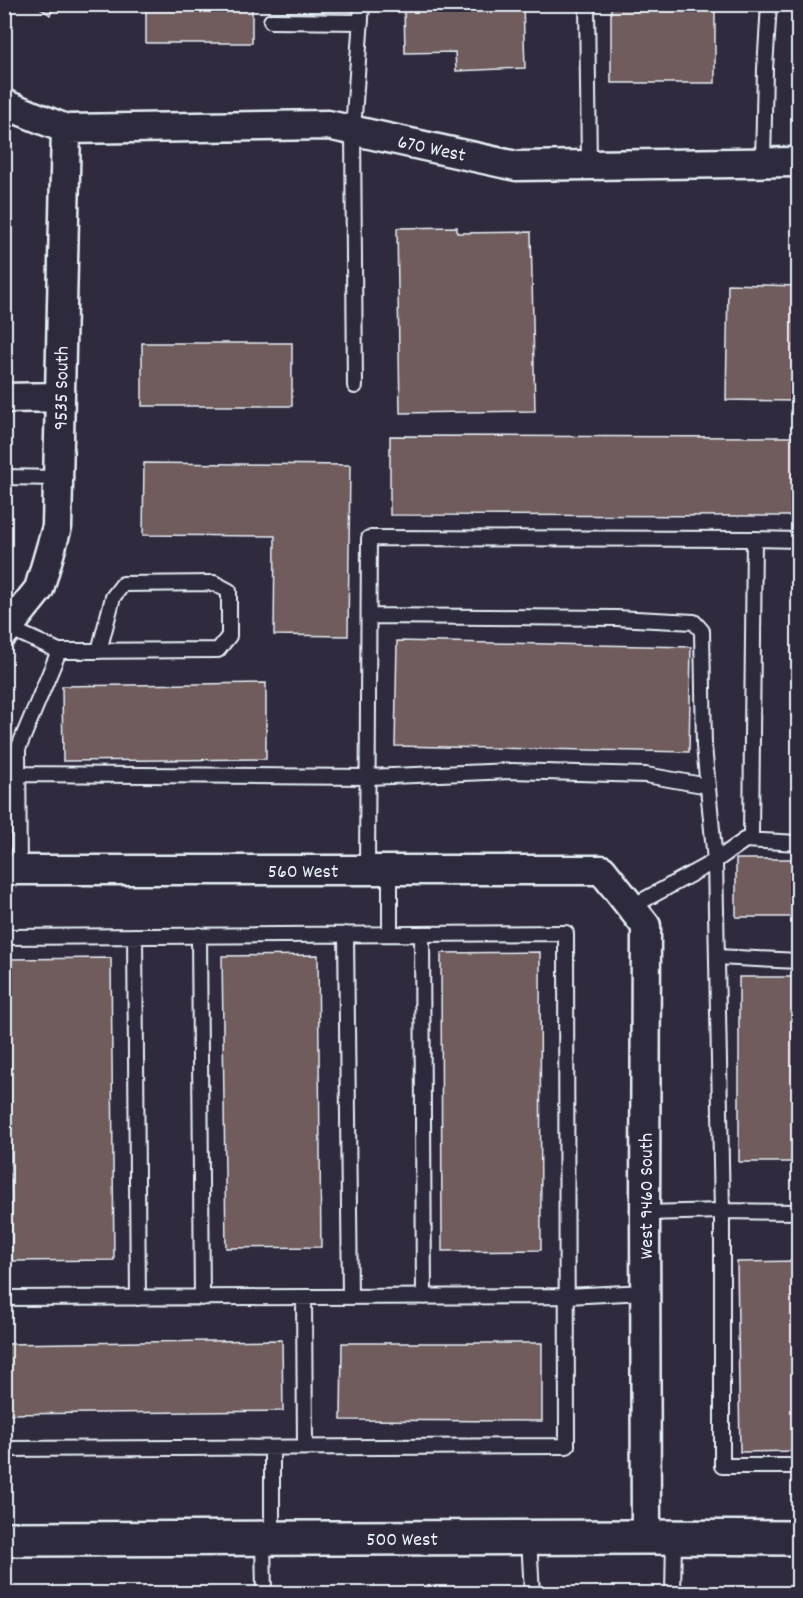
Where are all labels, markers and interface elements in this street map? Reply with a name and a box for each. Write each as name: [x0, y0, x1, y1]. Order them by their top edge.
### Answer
street label: 670 West: [395, 129, 468, 171]
street label: 9535 South: [48, 346, 78, 430]
street label: 560 West: [268, 859, 338, 887]
street label: West 9460 South: [634, 1133, 662, 1259]
street label: 500 West: [366, 1527, 438, 1555]

